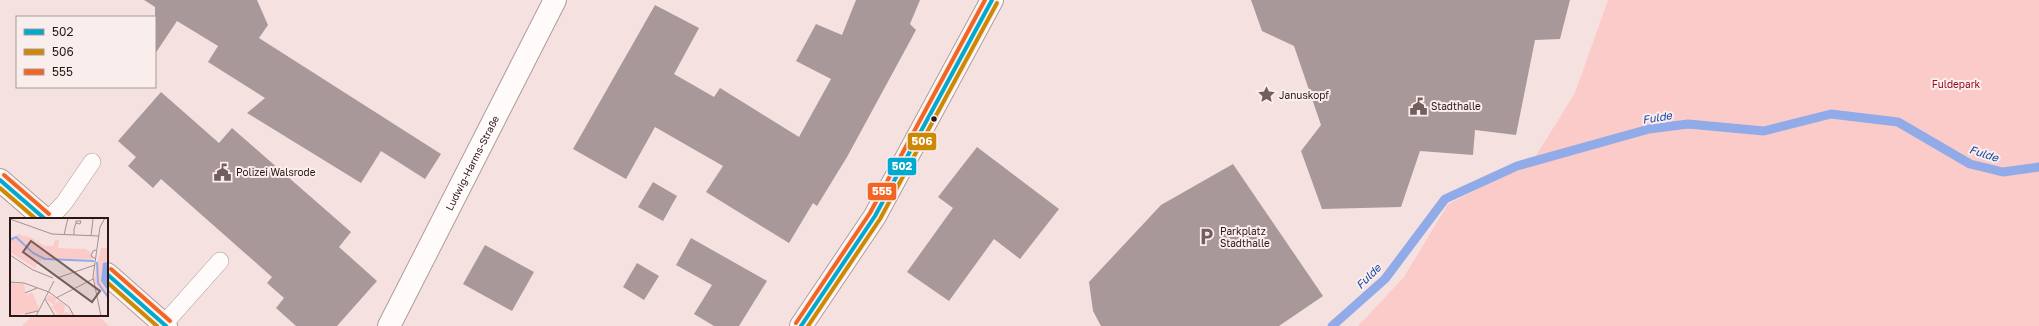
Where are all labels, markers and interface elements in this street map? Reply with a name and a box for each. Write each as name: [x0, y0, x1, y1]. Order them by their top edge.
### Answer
legend: [16, 16, 156, 88]
text: 502: [52, 24, 73, 39]
text: 506: [52, 44, 74, 59]
text: 555: [52, 64, 73, 79]
park label: Fuldepark: [1932, 78, 1981, 90]
place icon: Januskopf: [1256, 85, 1276, 105]
place label: Januskopf: [1279, 89, 1329, 101]
public building icon: Stadthalle: [1408, 96, 1428, 116]
place label: Stadthalle: [1431, 100, 1481, 112]
water label: Fulde: [1641, 108, 1674, 126]
street label: Ludwig-Harms-Straße: [443, 113, 501, 212]
unlabelled marker: [929, 114, 939, 124]
line badge: 506: [907, 132, 937, 151]
text: 506: [912, 134, 932, 147]
water label: Fulde: [1968, 142, 2002, 164]
line badge: 502: [887, 157, 917, 176]
text: 502: [892, 159, 913, 172]
public building icon: Polizei Walsrode: [213, 162, 233, 182]
place label: Polizei Walsrode: [236, 166, 316, 178]
line badge: 555: [867, 182, 897, 201]
text: 555: [872, 184, 892, 197]
inset map: [10, 218, 108, 316]
place label: Parkplatz Stadthalle: [1220, 225, 1270, 249]
parking icon: Parkplatz Stadthalle: [1197, 227, 1217, 247]
water label: Fulde: [1353, 260, 1384, 291]

